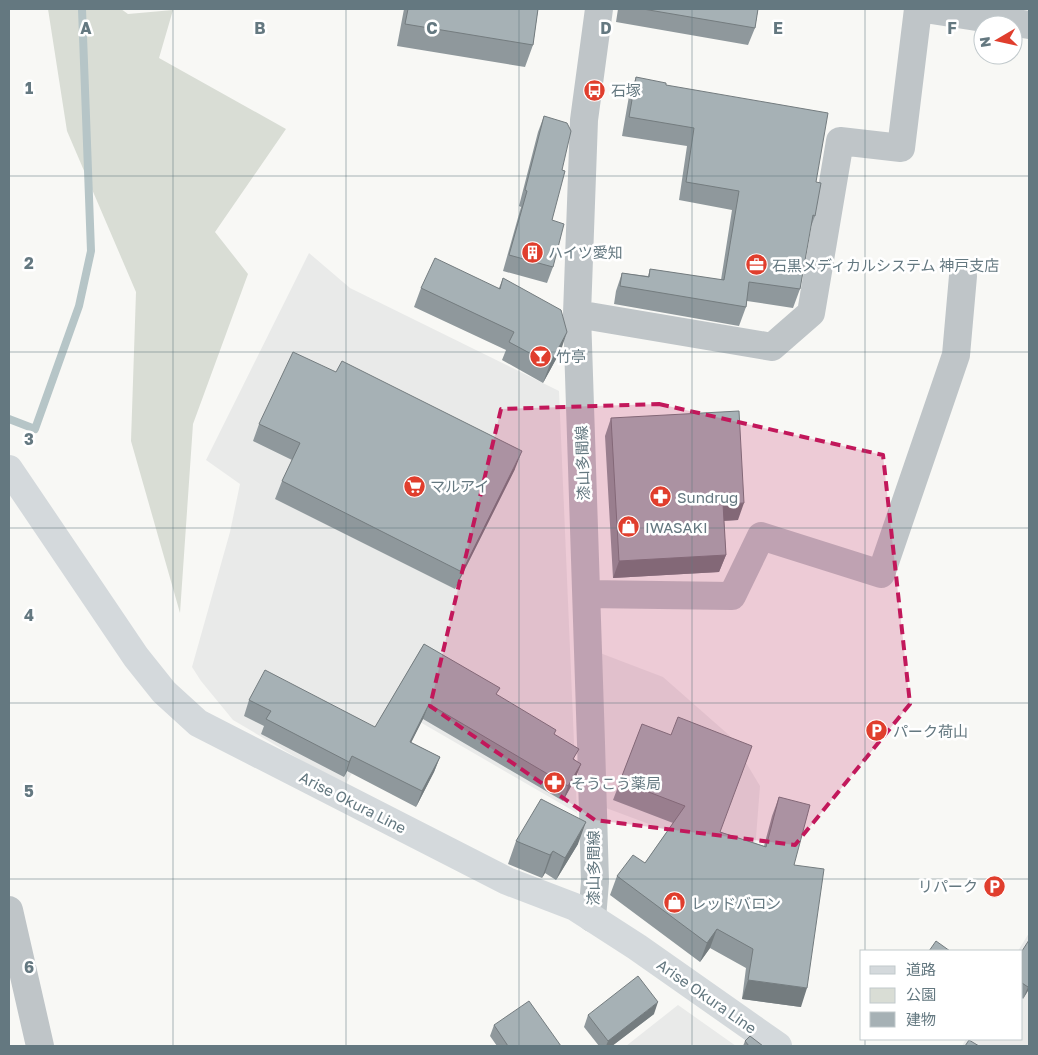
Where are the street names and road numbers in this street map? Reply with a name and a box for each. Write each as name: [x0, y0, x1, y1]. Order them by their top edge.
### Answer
street label: 漆山多聞線: [572, 425, 592, 501]
street label: Arise Okura Line: [297, 767, 410, 837]
street label: 漆山多聞線: [584, 830, 602, 906]
street label: Arise Okura Line: [654, 955, 760, 1037]

